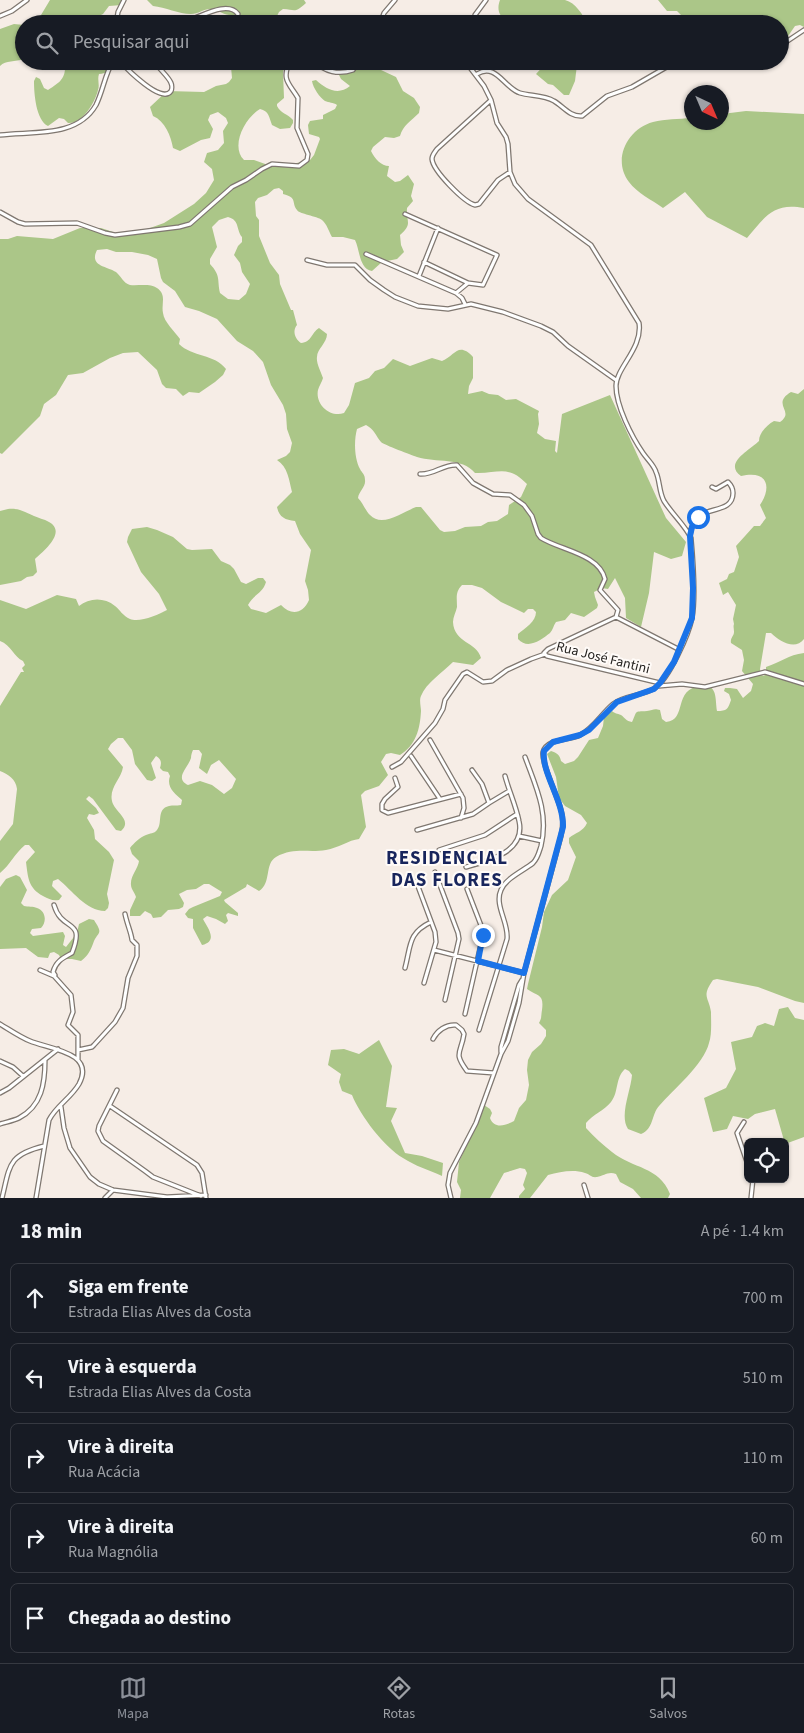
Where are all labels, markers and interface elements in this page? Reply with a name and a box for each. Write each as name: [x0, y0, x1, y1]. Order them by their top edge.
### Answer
search box: [15, 15, 789, 70]
icon: search: [33, 29, 61, 57]
text: Pesquisar aqui: [73, 29, 189, 56]
north arrow: [684, 85, 729, 130]
route start: [687, 506, 710, 529]
street label: Rua José Fantini: [554, 637, 652, 679]
district label: RESIDENCIAL DAS FLORES: [386, 845, 508, 894]
route end: [472, 924, 495, 947]
map controls: [744, 1138, 789, 1183]
button: locate: [744, 1138, 789, 1183]
text: 18 min: [20, 1216, 82, 1246]
text: A pé · 1.4 km: [701, 1220, 784, 1242]
text: Siga em frente: [68, 1274, 189, 1301]
icon: ahead: [21, 1284, 49, 1312]
text: 700 m: [743, 1287, 783, 1309]
text: Estrada Elias Alves da Costa: [68, 1301, 251, 1323]
text: Vire à esquerda: [68, 1354, 197, 1381]
icon: left: [21, 1364, 49, 1392]
text: 510 m: [743, 1367, 783, 1389]
text: Estrada Elias Alves da Costa: [68, 1381, 251, 1403]
text: Vire à direita: [68, 1434, 174, 1461]
icon: right: [21, 1444, 49, 1472]
text: 110 m: [743, 1447, 783, 1469]
text: Rua Acácia: [68, 1461, 140, 1483]
text: Vire à direita: [68, 1514, 174, 1541]
icon: right: [21, 1524, 49, 1552]
text: 60 m: [751, 1527, 783, 1549]
text: Rua Magnólia: [68, 1541, 158, 1563]
icon: arrive: [21, 1604, 49, 1632]
text: Chegada ao destino: [68, 1605, 231, 1632]
tab: Mapa: [117, 1674, 149, 1724]
tab: Rotas: [383, 1674, 415, 1724]
tab: Salvos: [649, 1674, 687, 1724]

